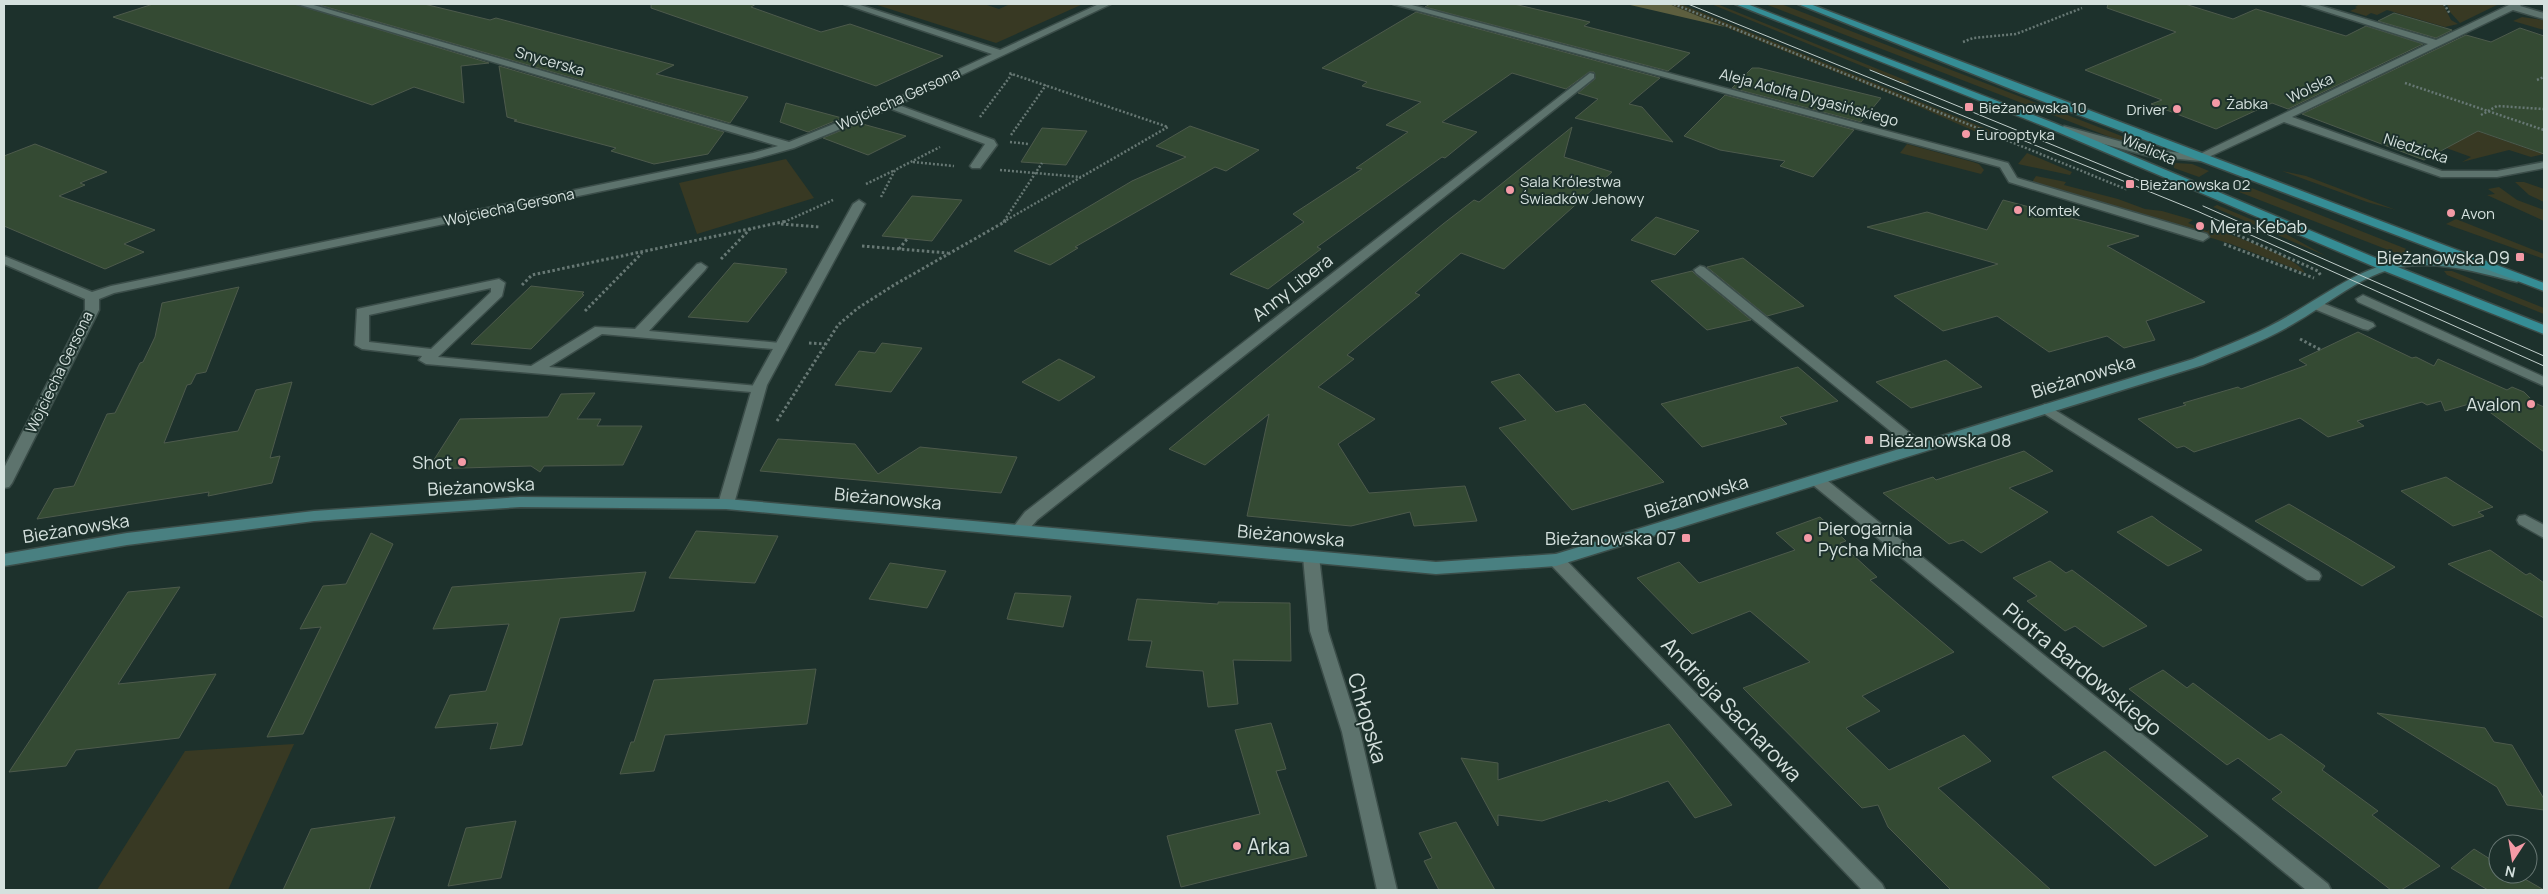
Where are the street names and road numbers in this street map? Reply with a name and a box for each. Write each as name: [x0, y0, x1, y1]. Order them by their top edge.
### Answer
street label: Snycerska: [513, 41, 587, 81]
street label: Wojciecha Gersona: [833, 62, 963, 136]
street label: Aleja Adolfa Dygasińskiego: [1717, 63, 1901, 131]
street label: Wolska: [2283, 68, 2337, 108]
street label: Wielicka: [2119, 128, 2179, 170]
street label: Niedzicka: [2381, 128, 2451, 168]
street label: Wojciecha Gersona: [442, 183, 576, 231]
street label: Anny Libera: [1247, 248, 1337, 326]
street label: Wojciecha Gersona: [20, 308, 98, 436]
street label: Bieżanowska: [2028, 349, 2138, 403]
street label: Bieżanowska: [1641, 469, 1751, 523]
street label: Bieżanowska: [427, 471, 535, 501]
street label: Bieżanowska: [833, 481, 943, 515]
street label: Bieżanowska: [21, 508, 131, 548]
street label: Bieżanowska: [1236, 518, 1346, 552]
street label: Piotra Bardowskiego: [1998, 596, 2168, 742]
street label: Andrieja Sacharowa: [1656, 631, 1808, 787]
street label: Chłopska: [1342, 670, 1394, 766]

